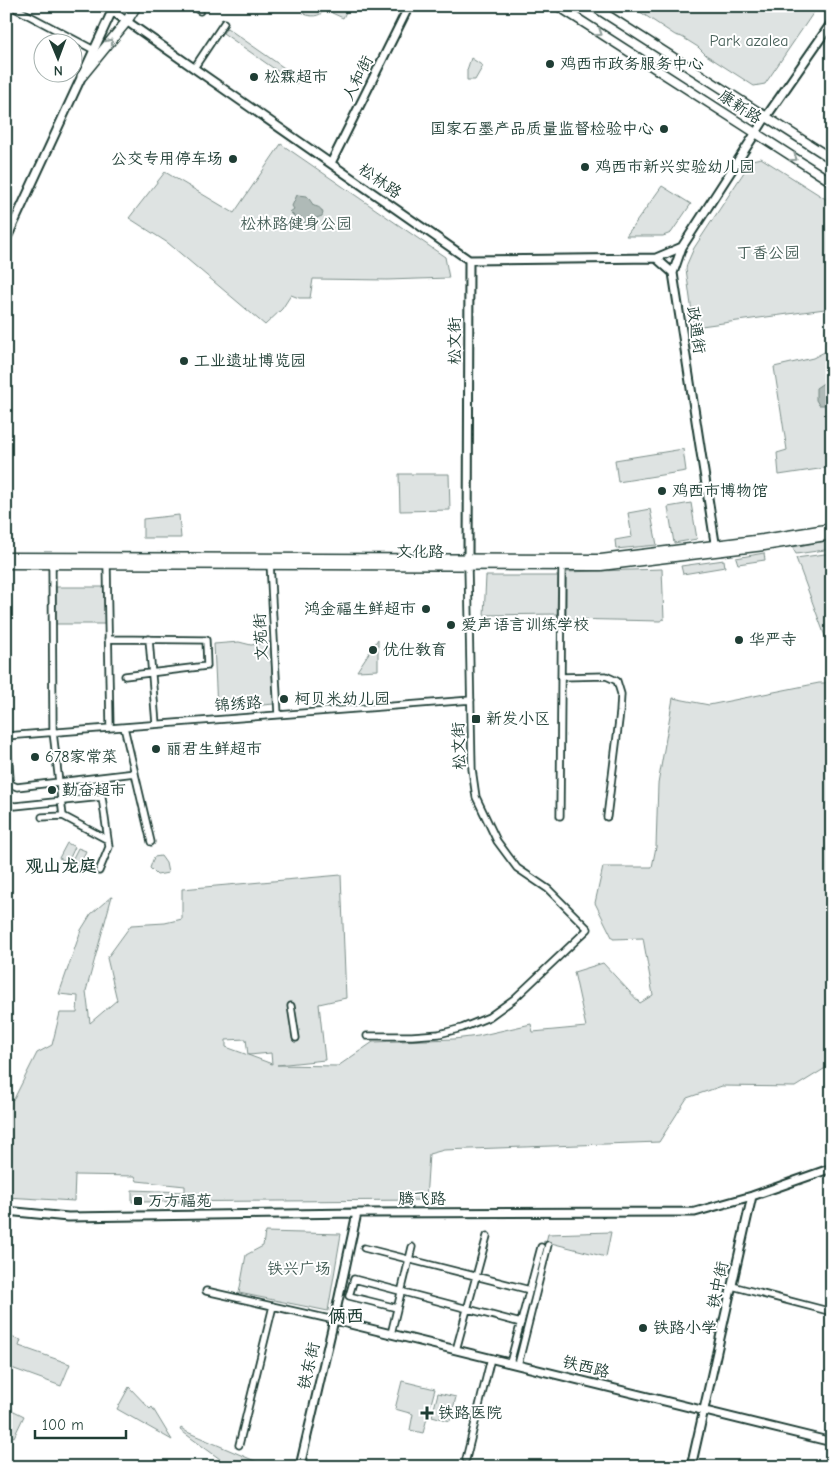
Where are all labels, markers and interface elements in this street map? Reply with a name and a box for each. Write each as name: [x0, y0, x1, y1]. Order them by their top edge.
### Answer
one-way arrow: [594, 26, 603, 36]
north arrow: [32, 32, 82, 82]
park label: Park azalea: [710, 32, 788, 50]
one-way arrow: [104, 39, 112, 48]
street label: 人和街: [339, 53, 377, 103]
place label: 鸡西市政务服务中心: [560, 55, 704, 73]
marker: 鸡西市政务服务中心: [544, 58, 556, 70]
text: N: [54, 62, 63, 79]
place label: 松霖超市: [264, 68, 328, 86]
marker: 松霖超市: [248, 71, 260, 83]
street label: 康新路: [715, 86, 765, 128]
place label: 国家石墨产品质量监督检验中心: [430, 120, 654, 138]
marker: 国家石墨产品质量监督检验中心: [658, 123, 670, 135]
place label: 公交专用停车场: [111, 150, 223, 168]
one-way arrow: [788, 151, 797, 161]
marker: 公交专用停车场: [227, 153, 239, 165]
place label: 鸡西市新兴实验幼儿园: [595, 158, 755, 176]
street label: 松林路: [355, 160, 405, 202]
marker: 鸡西市新兴实验幼儿园: [579, 161, 591, 173]
park label: 松林路健身公园: [240, 215, 352, 233]
park label: 丁香公园: [736, 244, 800, 262]
street label: 政通街: [683, 305, 709, 355]
street label: 松文街: [446, 317, 464, 365]
place label: 工业遗址博览园: [194, 352, 306, 370]
marker: 工业遗址博览园: [178, 355, 190, 367]
place label: 鸡西市博物馆: [672, 482, 768, 500]
marker: 鸡西市博物馆: [656, 485, 668, 497]
street label: 文化路: [396, 543, 444, 561]
place label: 鸿金福生鲜超市: [304, 600, 416, 618]
marker: 鸿金福生鲜超市: [420, 603, 432, 615]
street label: 文苑街: [251, 613, 271, 661]
place label: 爱声语言训练学校: [461, 616, 589, 634]
marker: 爱声语言训练学校: [445, 619, 457, 631]
place label: 华严寺: [749, 631, 797, 649]
marker: 华严寺: [733, 634, 745, 646]
place label: 优仕教育: [383, 641, 447, 659]
marker: 优仕教育: [367, 644, 379, 656]
place label: 柯贝米幼儿园: [294, 690, 390, 708]
street label: 锦绣路: [213, 693, 263, 715]
marker: 柯贝米幼儿园: [278, 693, 290, 705]
place label: 新发小区: [486, 710, 550, 728]
marker: 新发小区: [470, 713, 482, 725]
street label: 松文街: [449, 722, 469, 770]
place label: 丽君生鲜超市: [166, 740, 262, 758]
marker: 丽君生鲜超市: [150, 743, 162, 755]
place label: 678家常菜: [45, 748, 117, 766]
marker: 678家常菜: [29, 751, 41, 763]
place label: 勤奋超市: [62, 781, 126, 799]
marker: 勤奋超市: [46, 784, 58, 796]
district label: 观山龙庭: [25, 856, 97, 877]
street label: 腾飞路: [398, 1190, 446, 1208]
place label: 万方福苑: [148, 1192, 212, 1210]
marker: 万方福苑: [132, 1195, 144, 1207]
park label: 铁兴广场: [267, 1260, 331, 1278]
street label: 铁中街: [704, 1260, 732, 1310]
district label: 俩西: [328, 1306, 364, 1327]
place label: 铁路小学: [653, 1319, 717, 1337]
marker: 铁路小学: [637, 1322, 649, 1334]
street label: 铁东街: [295, 1341, 323, 1391]
street label: 铁西路: [561, 1352, 611, 1382]
place label: 铁路医院: [438, 1404, 502, 1422]
marker: 铁路医院: [420, 1406, 434, 1420]
scale bar: [35, 1408, 126, 1440]
text: 100 m: [42, 1416, 84, 1434]

